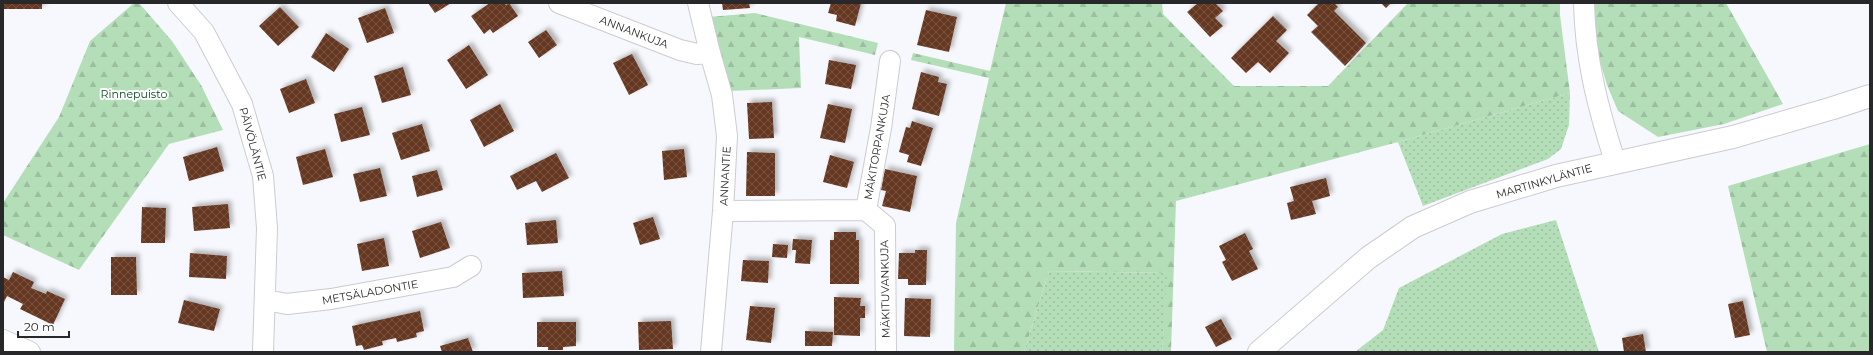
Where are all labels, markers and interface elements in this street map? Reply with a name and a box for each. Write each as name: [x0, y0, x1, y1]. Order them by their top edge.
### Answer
street label: ANNANKUJA: [598, 13, 670, 52]
park label: Rinnepuisto: [101, 87, 167, 101]
street label: MÄKITORPANKUJA: [861, 93, 893, 201]
street label: PÄIVÖLÄNTIE: [236, 106, 270, 182]
street label: ANNANTIE: [716, 146, 734, 206]
street label: MARTINKYLÄNTIE: [1494, 161, 1594, 201]
street label: MÄKITUVANKUJA: [877, 240, 893, 338]
street label: METSÄLADONTIE: [321, 277, 419, 307]
scale bar: [18, 313, 69, 339]
text: 20 m: [24, 319, 55, 334]

